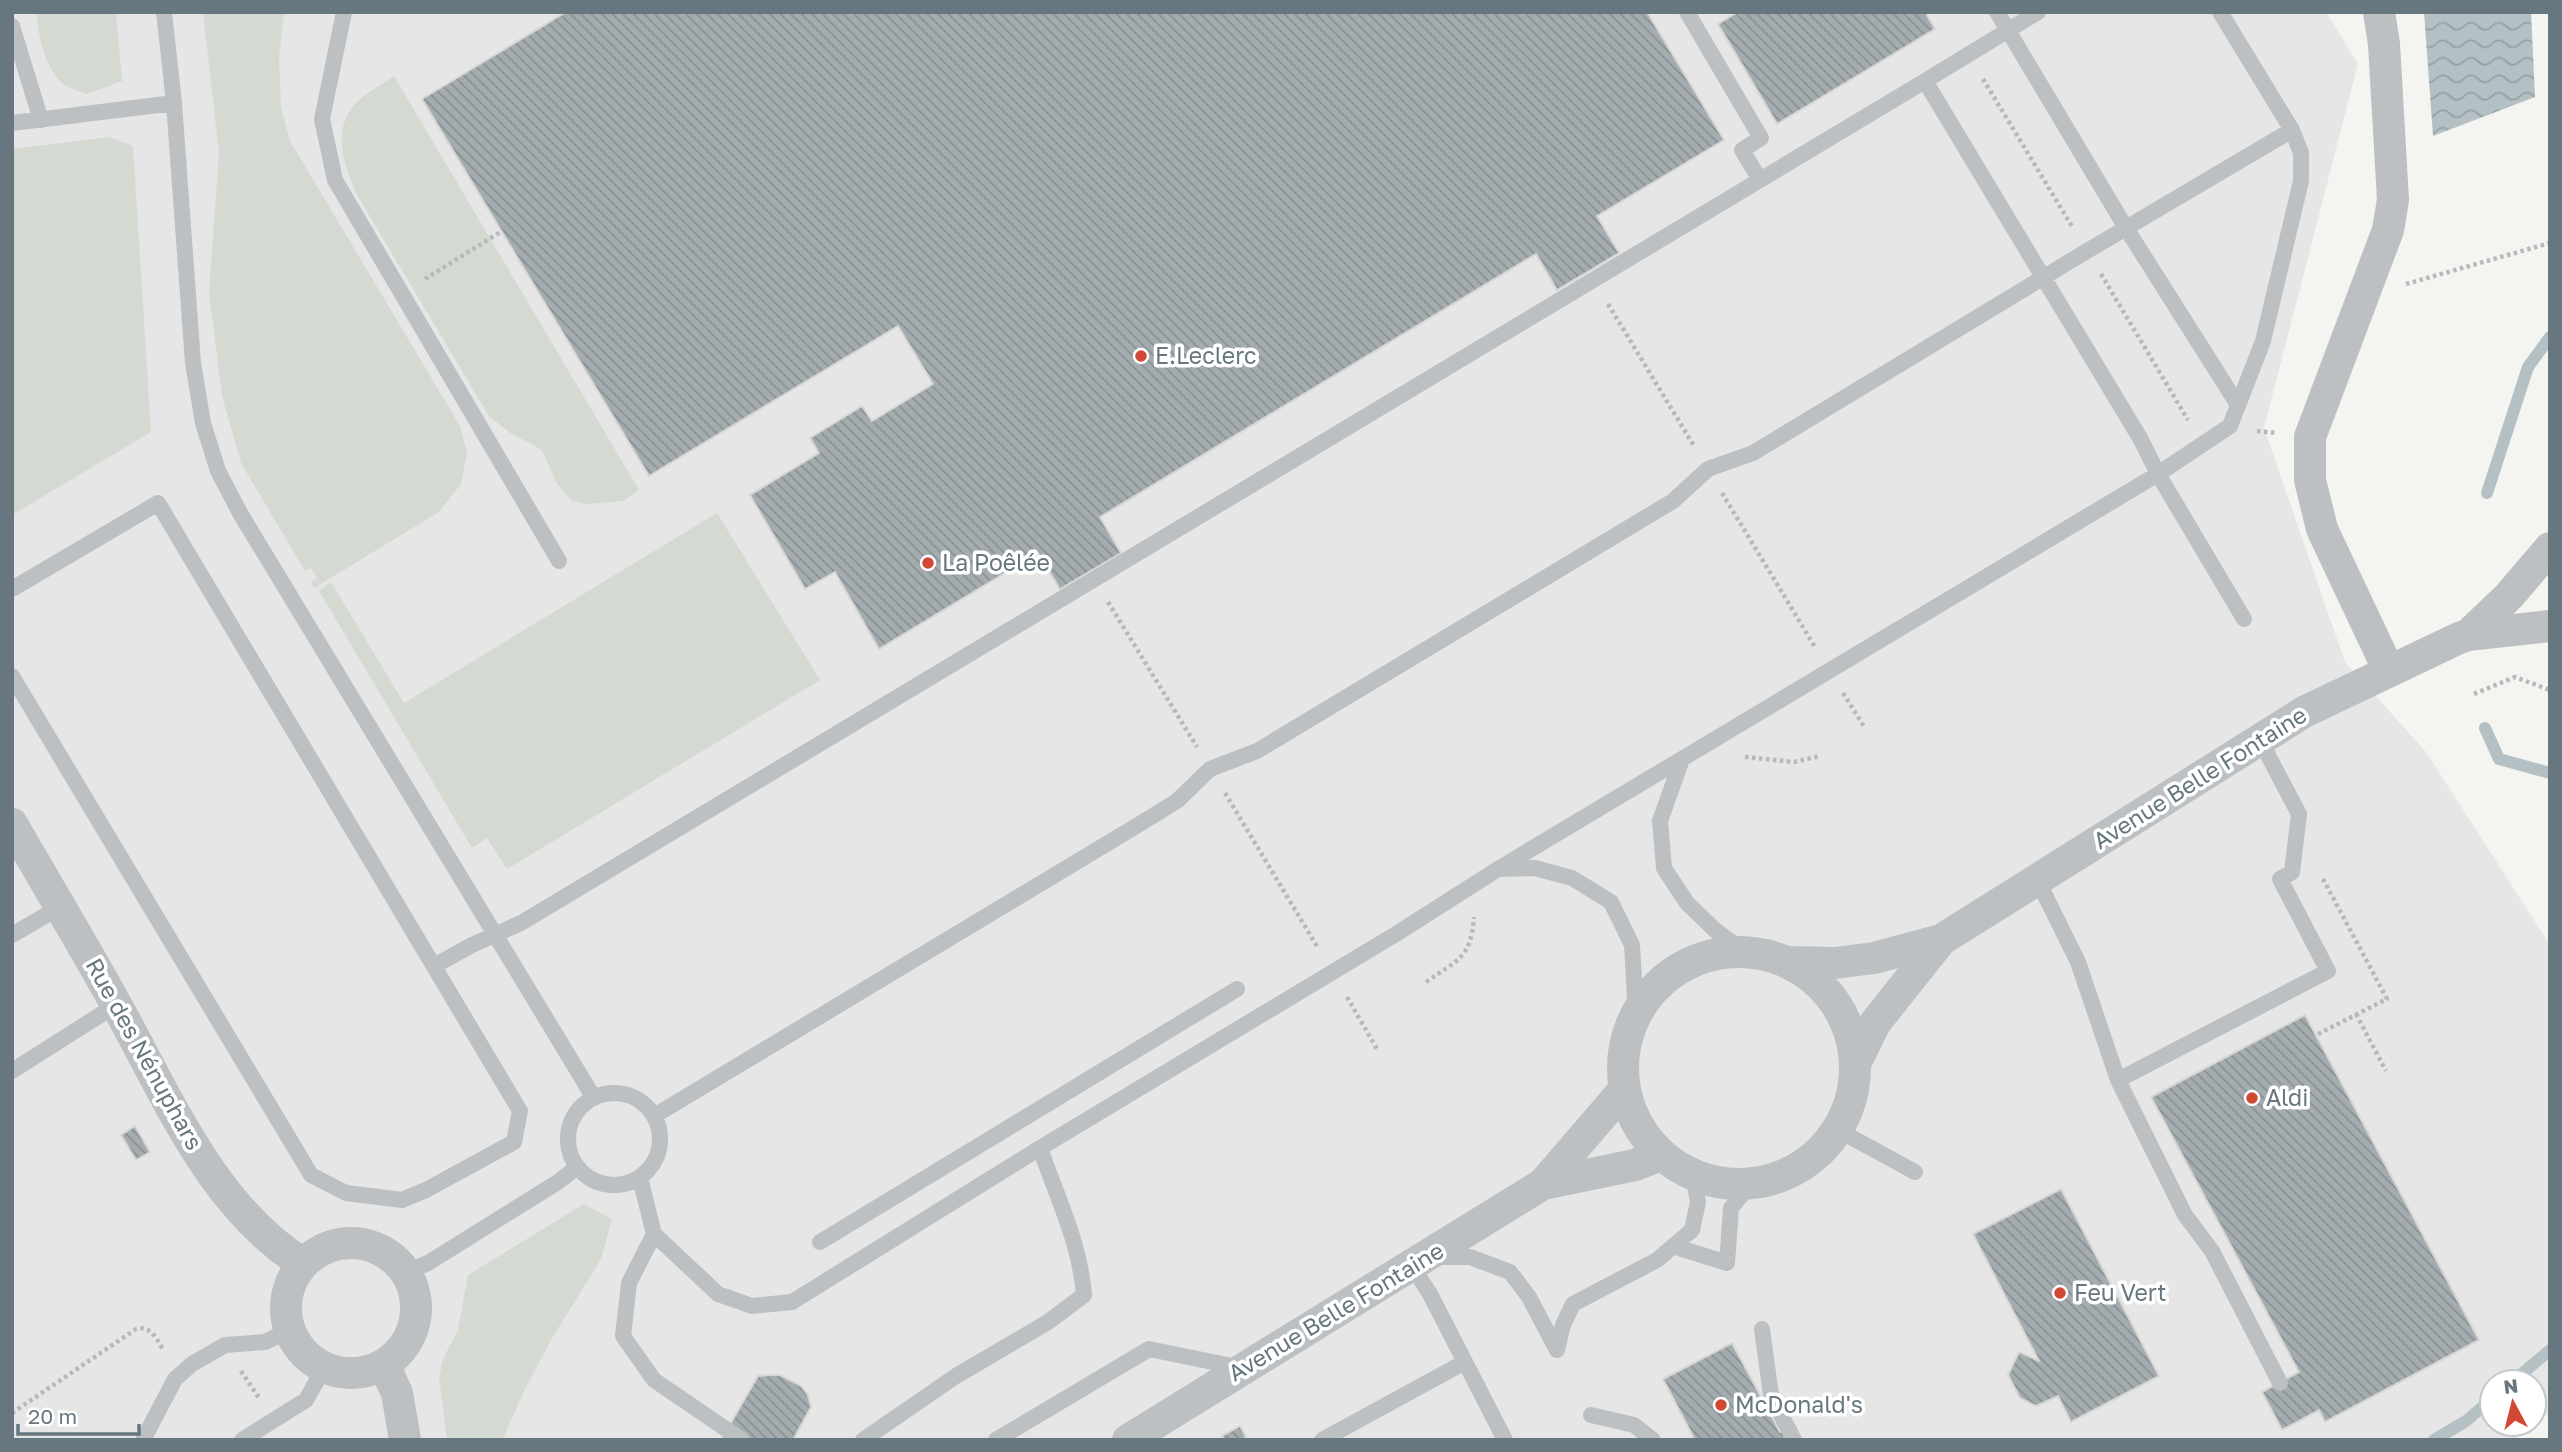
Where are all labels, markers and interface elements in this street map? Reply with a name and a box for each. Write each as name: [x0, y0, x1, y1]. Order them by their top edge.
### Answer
place label: E.Leclerc: [1155, 341, 1256, 369]
marker: E.Leclerc: [1133, 348, 1149, 364]
place label: La Poêlée: [942, 548, 1050, 576]
marker: La Poêlée: [920, 555, 936, 571]
street label: Avenue Belle Fontaine: [2088, 700, 2311, 854]
street label: Rue des Nénuphars: [81, 953, 209, 1154]
place label: Aldi: [2266, 1083, 2308, 1111]
marker: Aldi: [2244, 1090, 2260, 1106]
street label: Avenue Belle Fontaine: [1223, 1236, 1448, 1387]
place label: Feu Vert: [2074, 1278, 2166, 1306]
marker: Feu Vert: [2052, 1285, 2068, 1301]
north arrow: [2478, 1368, 2548, 1438]
text: N: [2502, 1373, 2519, 1398]
place label: McDonald's: [1735, 1390, 1863, 1418]
scale bar: [18, 1392, 138, 1436]
marker: McDonald's: [1713, 1397, 1729, 1413]
text: 20 m: [28, 1403, 77, 1429]

